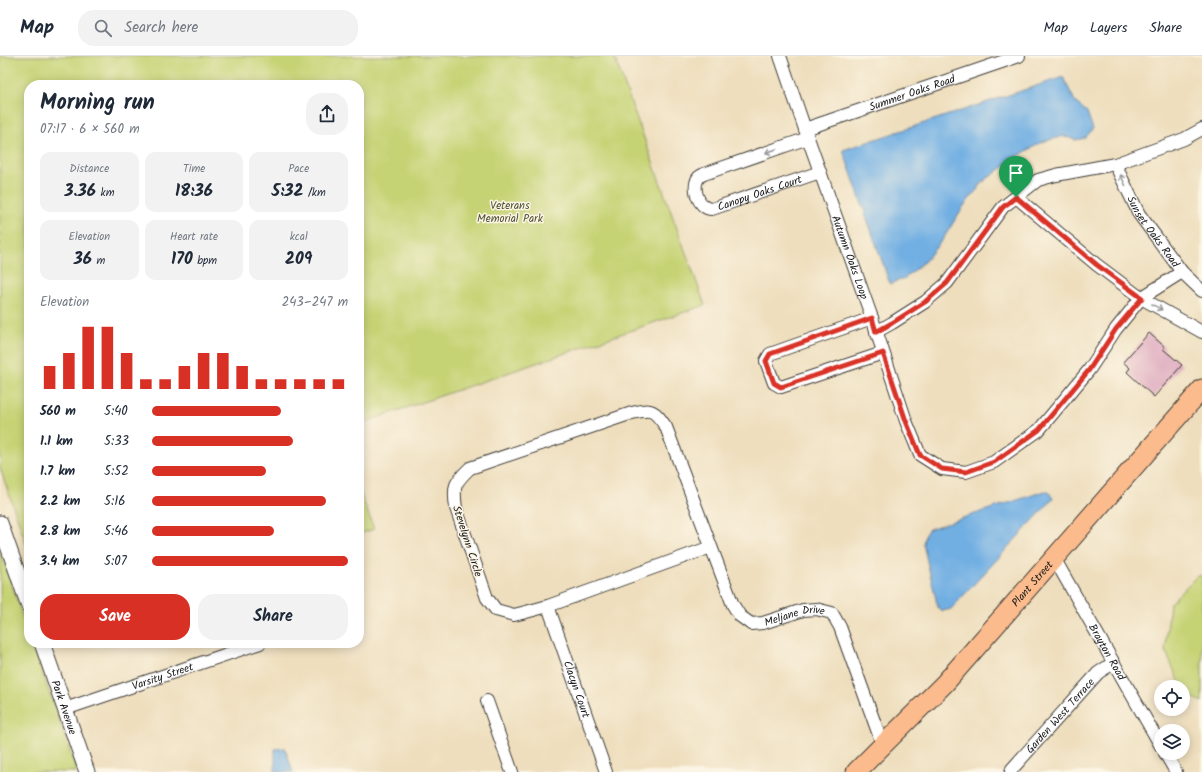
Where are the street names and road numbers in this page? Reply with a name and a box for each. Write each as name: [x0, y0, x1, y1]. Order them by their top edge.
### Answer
street label: Summer Oaks Road: [867, 70, 958, 117]
street label: Canopy Oaks Court: [715, 171, 805, 217]
street label: Sunset Oaks Road: [1122, 193, 1184, 272]
street label: Autumn Oaks Loop: [826, 213, 873, 303]
street label: Stevelynn Circle: [447, 503, 487, 579]
street label: Plant Street: [1007, 556, 1059, 611]
street label: Meljane Drive: [762, 601, 827, 632]
street label: Brayton Road: [1083, 621, 1130, 684]
street label: Varsity Street: [130, 658, 197, 696]
street label: Clacyn Court: [558, 658, 595, 721]
street label: Garden West Terrace: [1022, 674, 1100, 758]
street label: Park Avenue: [46, 678, 81, 737]

